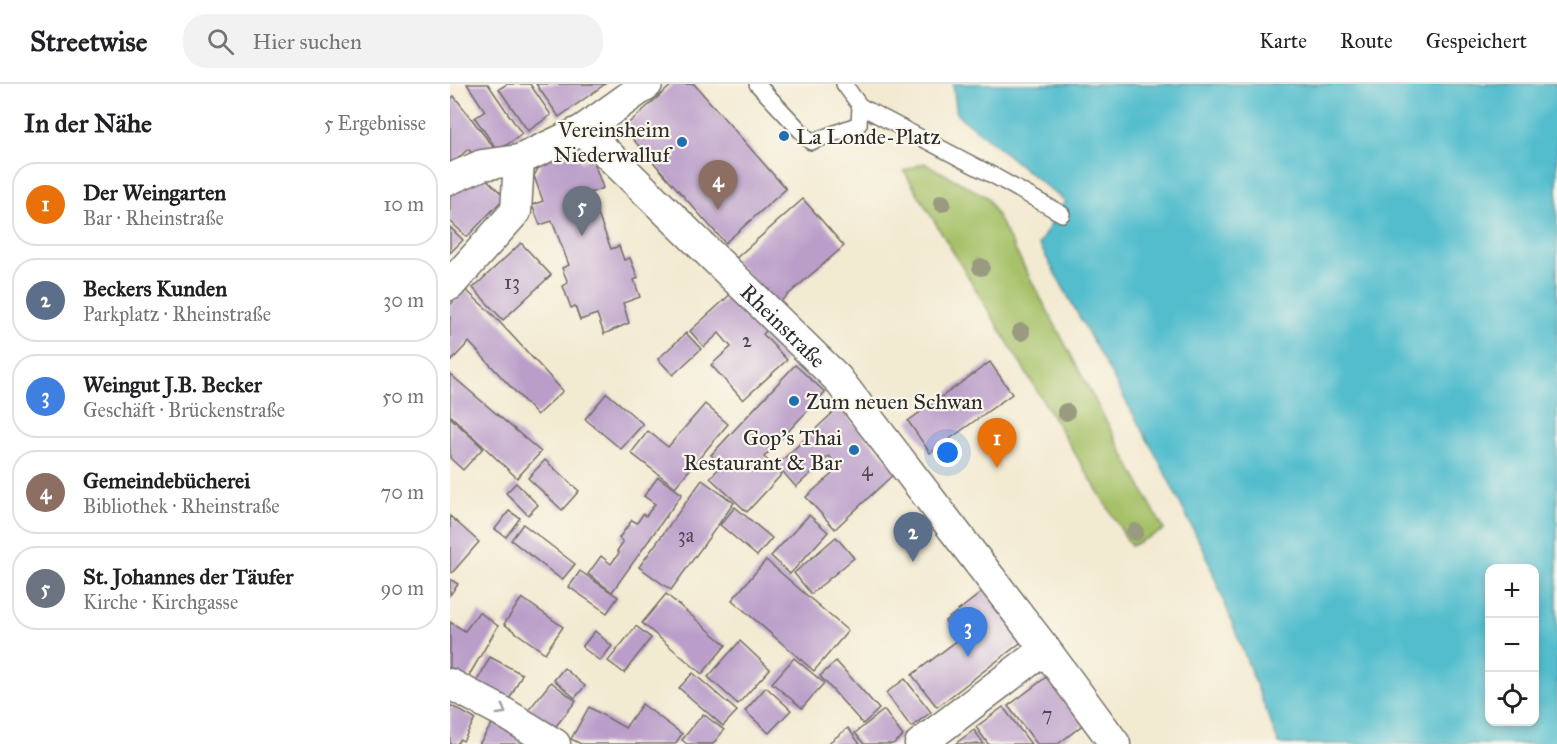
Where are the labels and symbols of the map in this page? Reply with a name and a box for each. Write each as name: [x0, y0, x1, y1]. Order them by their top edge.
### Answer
place label: Vereinsheim Niederwalluf: [553, 116, 674, 168]
place label: La Londe-Platz: [796, 123, 941, 150]
marker: La Londe-Platz: [777, 129, 791, 143]
marker: Vereinsheim Niederwalluf: [675, 135, 689, 149]
pin: 4: [698, 160, 738, 210]
pin: 5: [562, 186, 602, 236]
house number: 13: [504, 270, 520, 294]
street label: Rheinstraße: [735, 278, 832, 373]
house number: 2: [742, 328, 752, 352]
place label: Zum neuen Schwan: [806, 388, 983, 415]
marker: Zum neuen Schwan: [787, 394, 801, 408]
pin: 1: [978, 418, 1016, 468]
place label: Gop's Thai Restaurant & Bar: [683, 424, 843, 476]
your location: [933, 438, 962, 467]
marker: Gop's Thai Restaurant & Bar: [847, 443, 861, 457]
house number: 4: [861, 457, 873, 481]
pin: 2: [894, 512, 932, 562]
house number: 3a: [678, 523, 695, 547]
pin: 3: [948, 608, 988, 657]
house number: 7: [1042, 702, 1052, 726]
one-way arrow: [496, 704, 506, 716]

